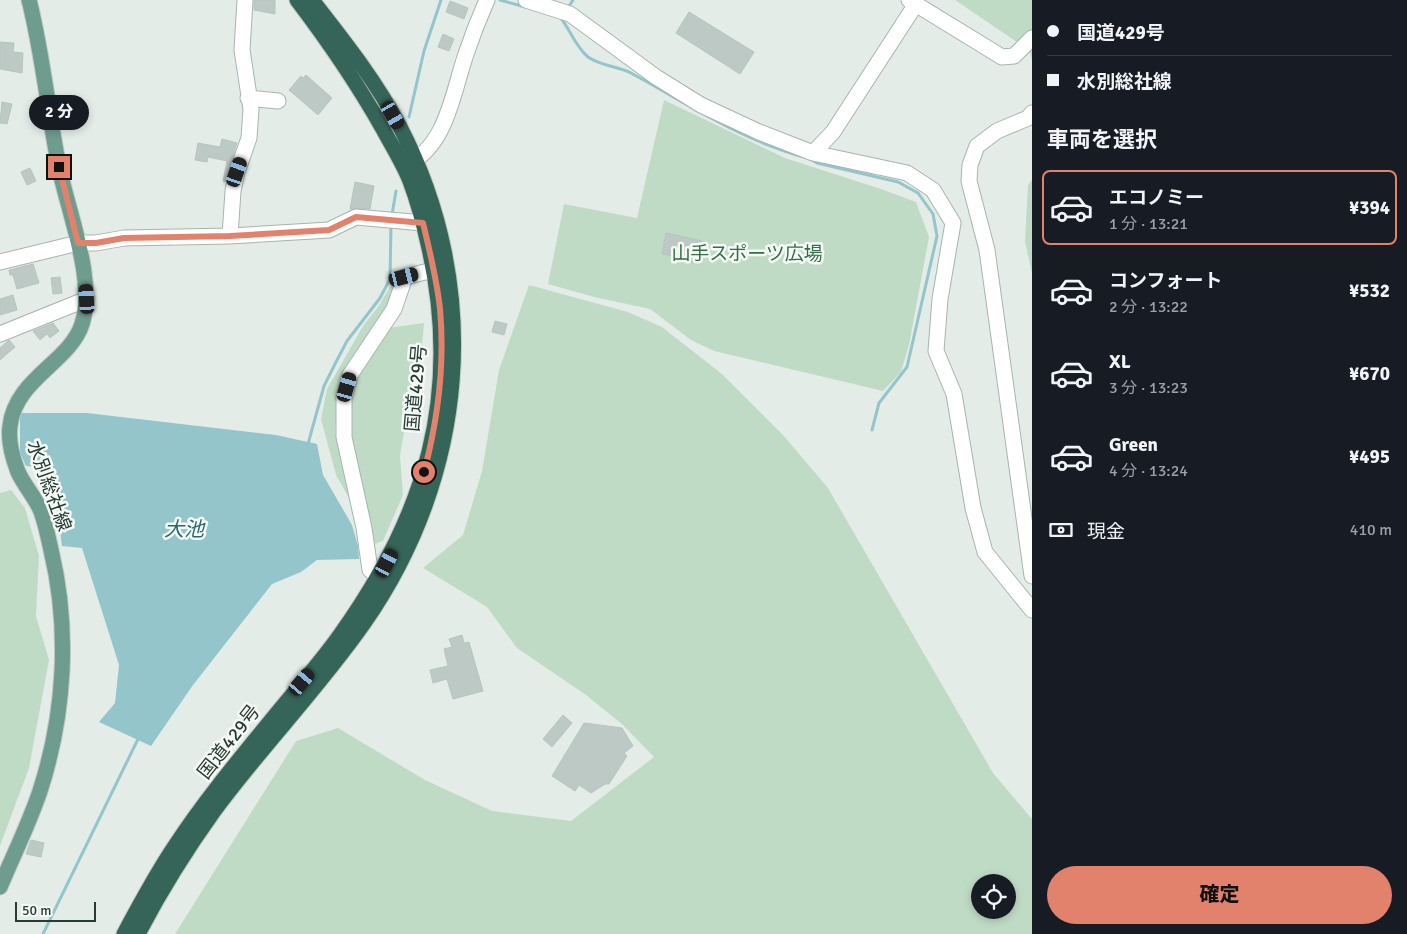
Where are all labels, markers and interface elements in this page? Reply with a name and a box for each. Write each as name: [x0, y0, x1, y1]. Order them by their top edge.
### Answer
text: 国道429号: [1077, 21, 1165, 45]
text: 水別総社線: [1077, 70, 1172, 94]
callout: 2 分: [29, 94, 89, 130]
car: [379, 98, 406, 132]
text: 2 分: [45, 102, 73, 122]
text: 車両を選択: [1047, 126, 1157, 153]
car: [225, 155, 248, 189]
route end: [48, 156, 70, 178]
icon: car: [1049, 185, 1094, 230]
text: エコノミー: [1109, 186, 1204, 210]
text: ¥394: [1349, 196, 1390, 220]
text: 1 分 · 13:21: [1109, 214, 1188, 234]
park label: 山手スポーツ広場: [671, 242, 823, 266]
car: [387, 266, 420, 288]
icon: car: [1049, 268, 1094, 313]
text: コンフォート: [1109, 269, 1222, 293]
text: ¥532: [1349, 279, 1390, 303]
car: [78, 284, 95, 314]
text: 2 分 · 13:22: [1109, 297, 1188, 317]
street label: 国道429号: [400, 343, 432, 433]
text: XL: [1109, 350, 1131, 374]
icon: car: [1049, 351, 1094, 396]
text: ¥670: [1349, 362, 1390, 386]
car: [335, 371, 358, 403]
text: 3 分 · 13:23: [1109, 378, 1188, 398]
text: Green: [1109, 433, 1158, 457]
icon: car: [1049, 434, 1094, 479]
street label: 水別総社線: [21, 437, 77, 535]
text: ¥495: [1349, 445, 1390, 469]
route start: [413, 461, 435, 483]
text: 4 分 · 13:24: [1109, 461, 1188, 481]
icon: cash: [1047, 516, 1075, 544]
water label: 大池: [164, 517, 206, 542]
text: 現金: [1087, 520, 1125, 544]
text: 410 m: [1350, 520, 1392, 540]
car: [373, 546, 400, 580]
car: [286, 666, 317, 698]
street label: 国道429号: [193, 700, 265, 784]
button: 確定: [1047, 866, 1392, 924]
map controls: [971, 874, 1016, 919]
button: locate: [971, 874, 1016, 919]
scale bar: [15, 899, 96, 922]
text: 50 m: [22, 902, 51, 919]

